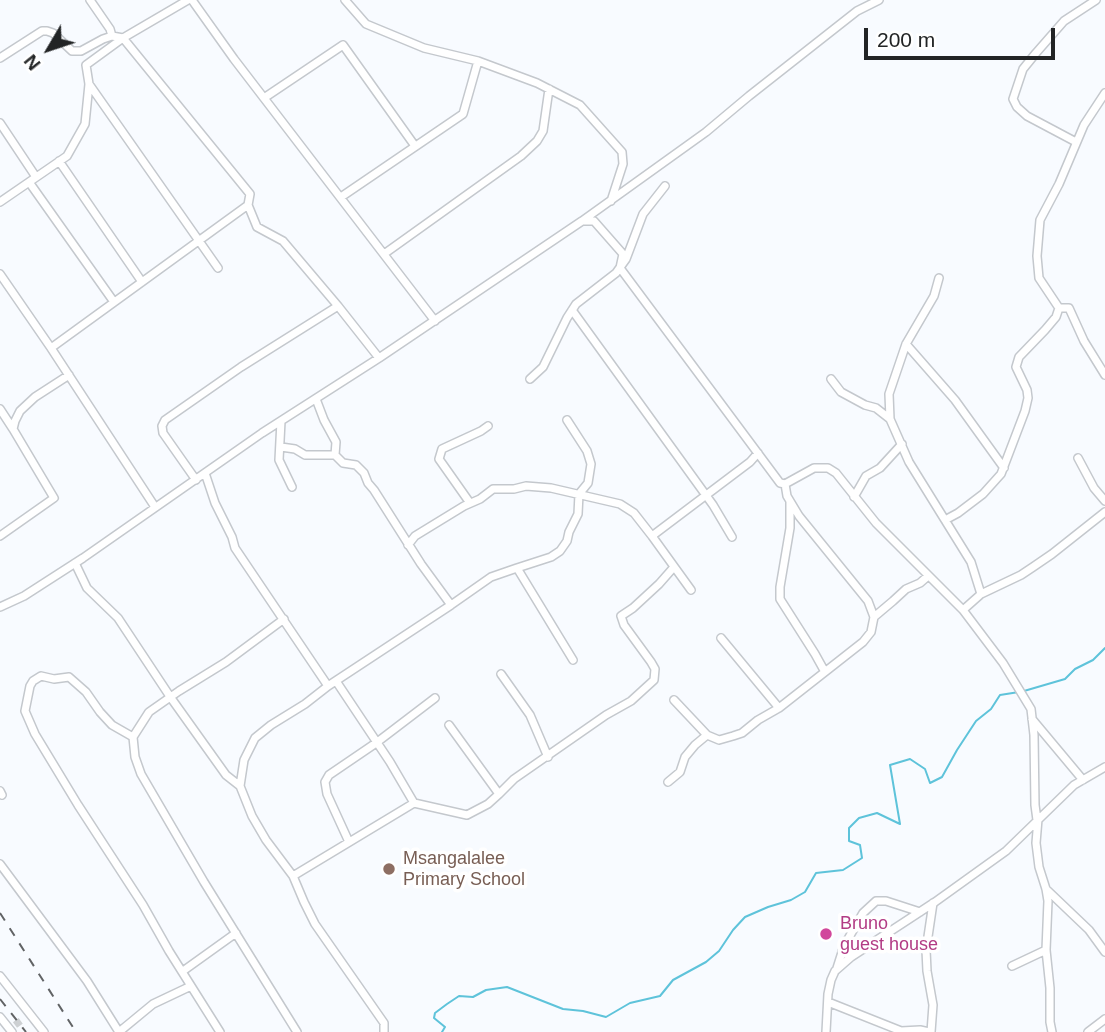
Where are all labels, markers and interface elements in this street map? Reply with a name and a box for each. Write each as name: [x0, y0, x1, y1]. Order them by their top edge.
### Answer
north arrow: [14, 14, 84, 84]
scale bar: [867, 14, 1058, 58]
text: 200 m: [877, 28, 935, 51]
text: N: [20, 51, 45, 74]
place label: Msangalalee Primary School: [403, 848, 525, 890]
marker: Msangalalee Primary School: [381, 861, 397, 877]
place label: Bruno guest house: [840, 913, 938, 956]
marker: Bruno guest house: [818, 926, 834, 942]

